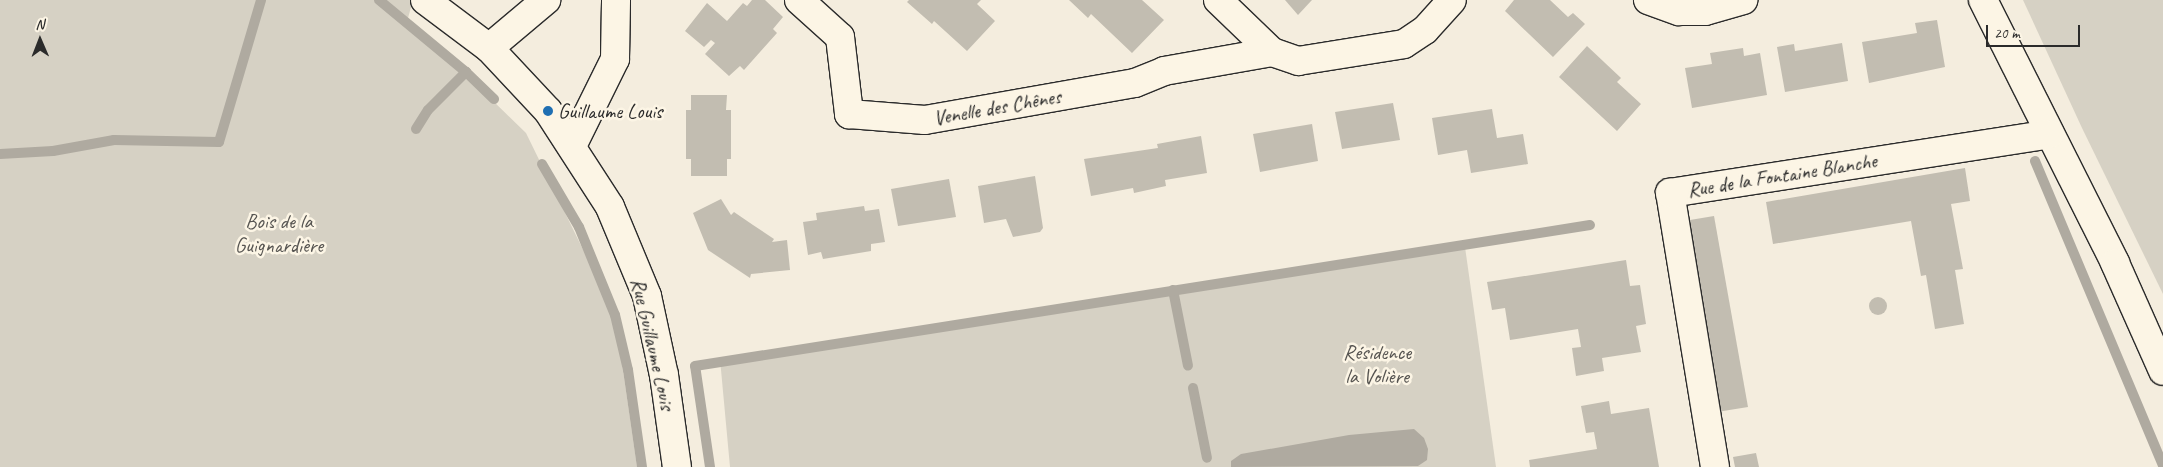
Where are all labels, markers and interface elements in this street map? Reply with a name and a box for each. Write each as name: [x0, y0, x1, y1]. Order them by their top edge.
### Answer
north arrow: [15, 15, 65, 65]
scale bar: [1988, 15, 2082, 47]
text: N: [35, 16, 44, 33]
text: 20 m: [1994, 24, 2020, 43]
street label: Venelle des Chênes: [931, 83, 1063, 131]
place label: Guillaume Louis: [558, 98, 662, 124]
marker: Guillaume Louis: [542, 105, 554, 117]
street label: Rue de la Fontaine Blanche: [1685, 147, 1879, 203]
park label: Bois de la Guignardière: [235, 208, 323, 258]
street label: Rue Guillaume Louis: [626, 276, 680, 412]
park label: Résidence la Volière: [1343, 339, 1411, 389]

